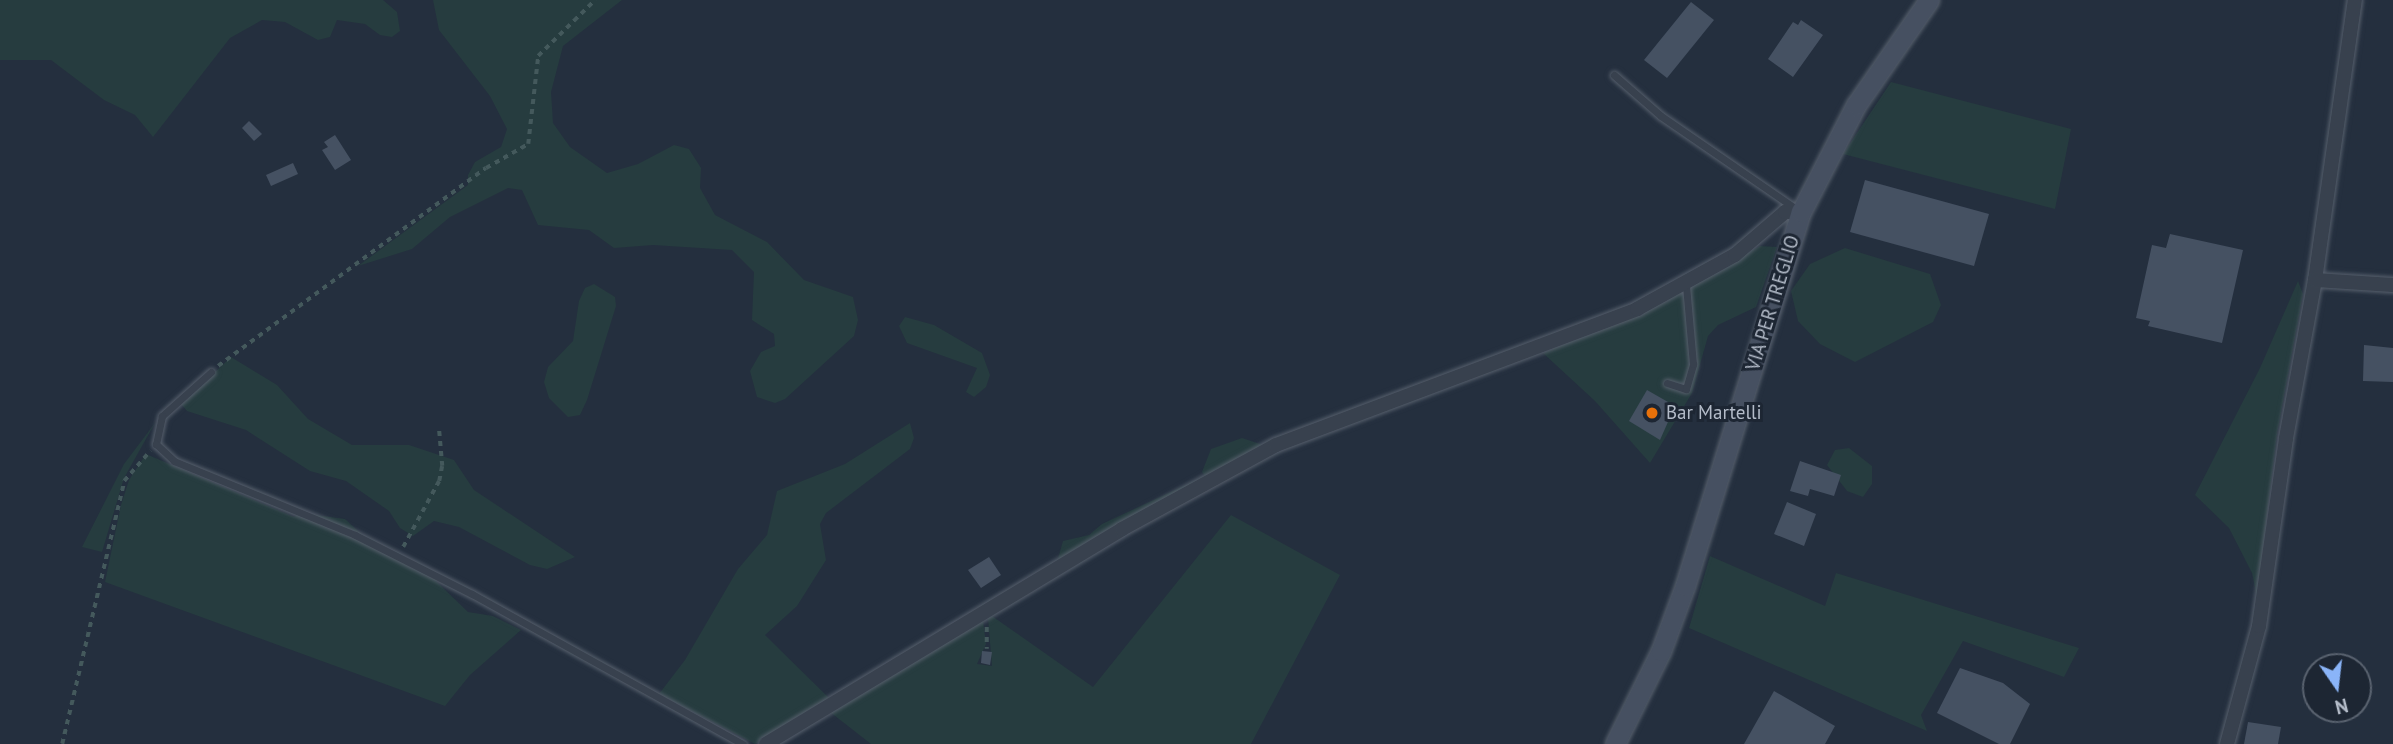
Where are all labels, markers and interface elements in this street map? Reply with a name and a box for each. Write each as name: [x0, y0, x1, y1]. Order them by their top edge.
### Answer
street label: VIA PER TREGLIO: [1741, 232, 1805, 374]
place label: Bar Martelli: [1666, 402, 1762, 424]
marker: Bar Martelli: [1644, 405, 1660, 421]
north arrow: [2302, 653, 2372, 723]
text: N: [2333, 693, 2351, 720]

